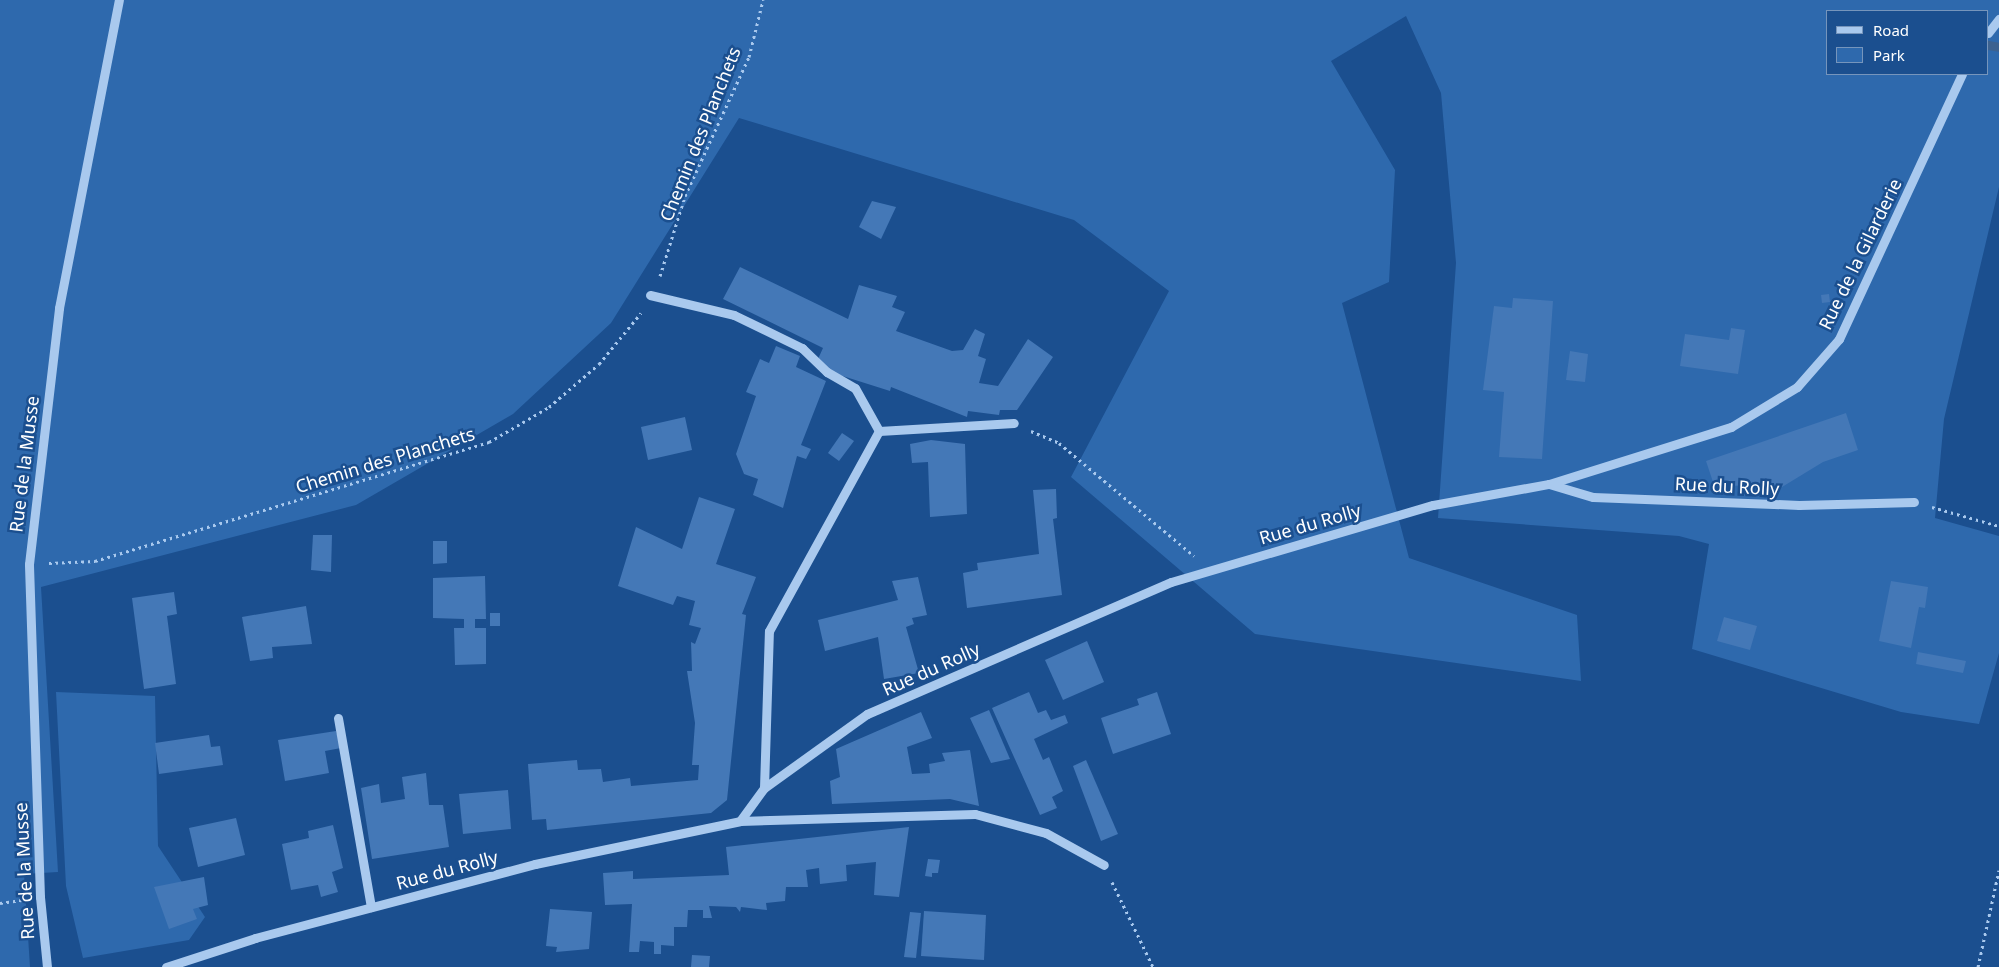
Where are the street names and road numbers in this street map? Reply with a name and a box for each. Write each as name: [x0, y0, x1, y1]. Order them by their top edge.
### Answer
street label: Chemin des Planchets: [655, 44, 745, 224]
street label: Rue de la Gilarderie: [1814, 175, 1906, 333]
street label: Rue de la Musse: [5, 395, 43, 533]
street label: Chemin des Planchets: [293, 422, 477, 498]
street label: Rue du Rolly: [1674, 472, 1780, 500]
street label: Rue du Rolly: [1257, 499, 1363, 549]
street label: Rue du Rolly: [879, 638, 983, 700]
street label: Rue de la Musse: [10, 802, 38, 940]
street label: Rue du Rolly: [394, 846, 500, 894]

